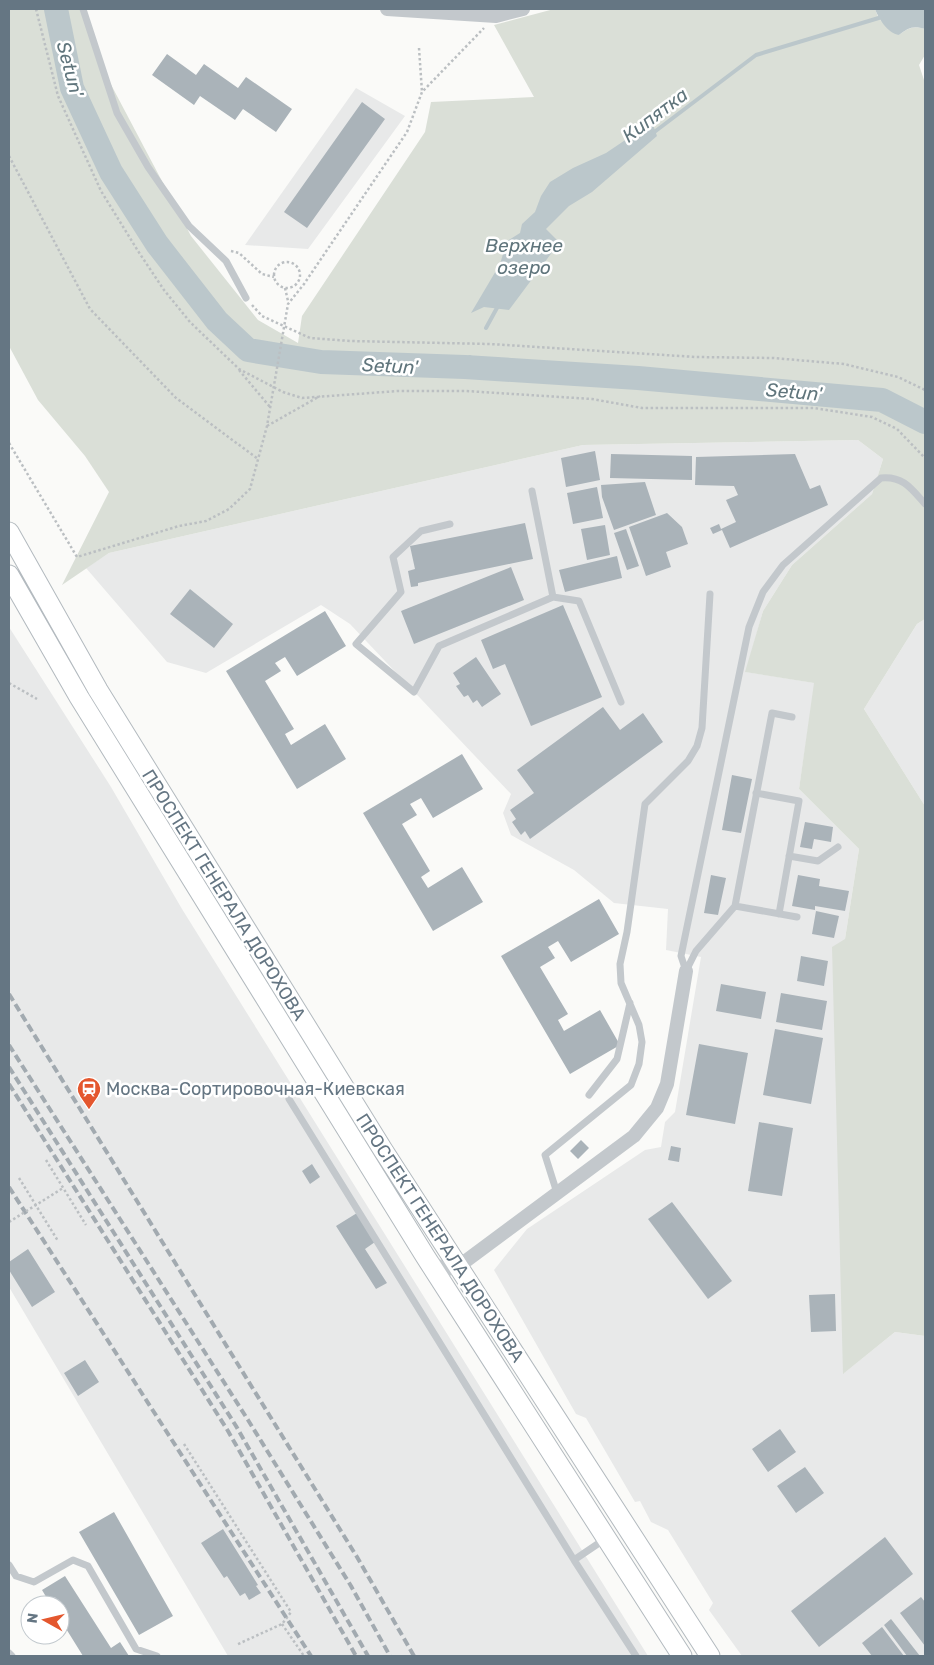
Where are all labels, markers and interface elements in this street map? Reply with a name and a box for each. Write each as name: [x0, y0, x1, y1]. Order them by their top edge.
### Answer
water label: Setun': [52, 39, 89, 100]
water label: Кипятка: [618, 83, 692, 147]
water label: Верхнее озеро: [485, 234, 563, 279]
water label: Setun': [361, 353, 419, 379]
water label: Setun': [765, 378, 824, 406]
street label: ПРОСПЕКТ ГЕНЕРАЛА ДОРОХОВА: [137, 765, 311, 1025]
station icon: Москва-Сортировочная-Киевская: [76, 1076, 102, 1110]
place label: Москва-Сортировочная-Киевская: [106, 1078, 405, 1100]
street label: ПРОСПЕКТ ГЕНЕРАЛА ДОРОХОВА: [351, 1110, 529, 1366]
north arrow: [20, 1595, 70, 1645]
text: N: [24, 1612, 42, 1624]

